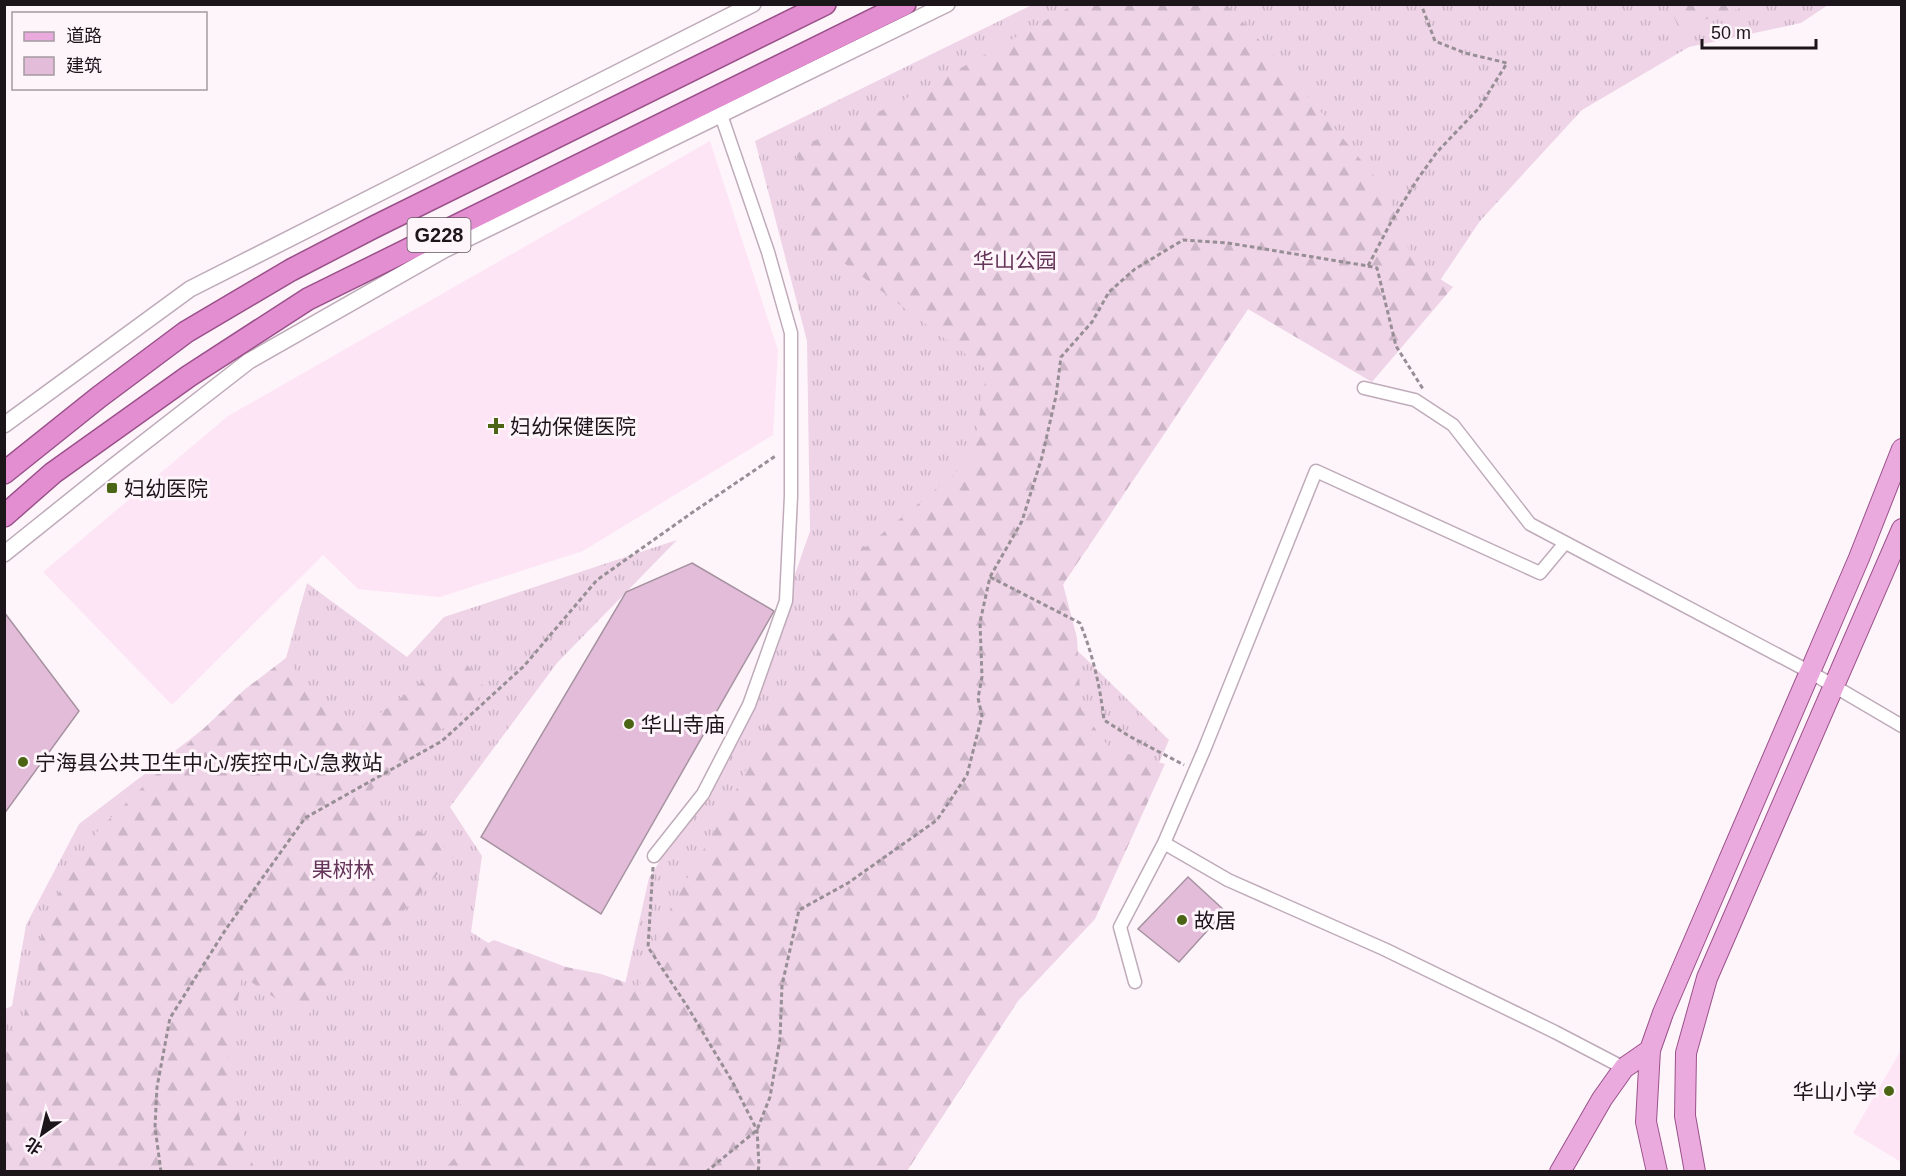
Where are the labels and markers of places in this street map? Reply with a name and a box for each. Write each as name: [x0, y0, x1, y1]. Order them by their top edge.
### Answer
place label: 妇幼保健医院: [510, 415, 636, 438]
marker: 妇幼保健医院: [487, 417, 505, 435]
place label: 妇幼医院: [124, 477, 208, 500]
marker: 妇幼医院: [105, 481, 119, 495]
place label: 华山寺庙: [641, 713, 725, 736]
marker: 华山寺庙: [622, 717, 636, 731]
place label: 宁海县公共卫生中心/疾控中心/急救站: [35, 751, 383, 774]
marker: 宁海县公共卫生中心/疾控中心/急救站: [16, 755, 30, 769]
place label: 故居: [1194, 909, 1236, 932]
marker: 故居: [1175, 913, 1189, 927]
place label: 华山小学: [1793, 1080, 1877, 1103]
marker: 华山小学: [1882, 1084, 1896, 1098]

